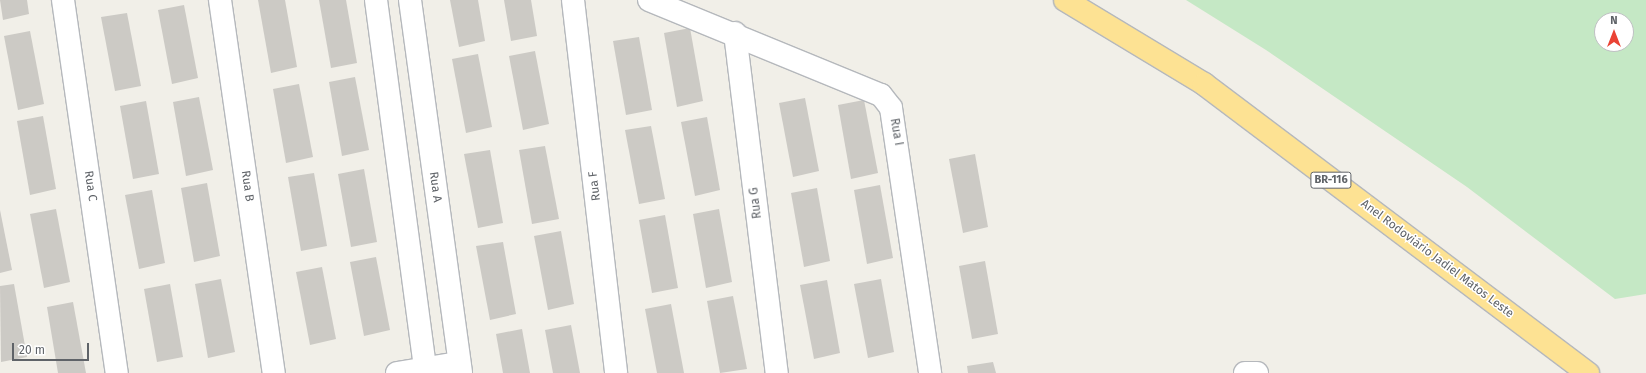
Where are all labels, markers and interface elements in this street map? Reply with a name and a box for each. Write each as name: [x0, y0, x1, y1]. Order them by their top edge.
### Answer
north arrow: [1594, 12, 1634, 52]
text: N: [1610, 14, 1618, 27]
street label: Rua I: [887, 117, 905, 147]
street label: Rua C: [81, 170, 99, 202]
street label: Rua B: [238, 170, 256, 202]
street label: Rua F: [586, 170, 604, 202]
street label: Rua A: [426, 171, 444, 203]
road number: BR-116: [1310, 171, 1352, 189]
street label: Rua G: [747, 186, 765, 220]
street label: Anel Rodoviário Jadiel Matos Leste: [1358, 197, 1516, 321]
scale bar: [14, 335, 91, 361]
text: 20 m: [19, 343, 45, 357]

